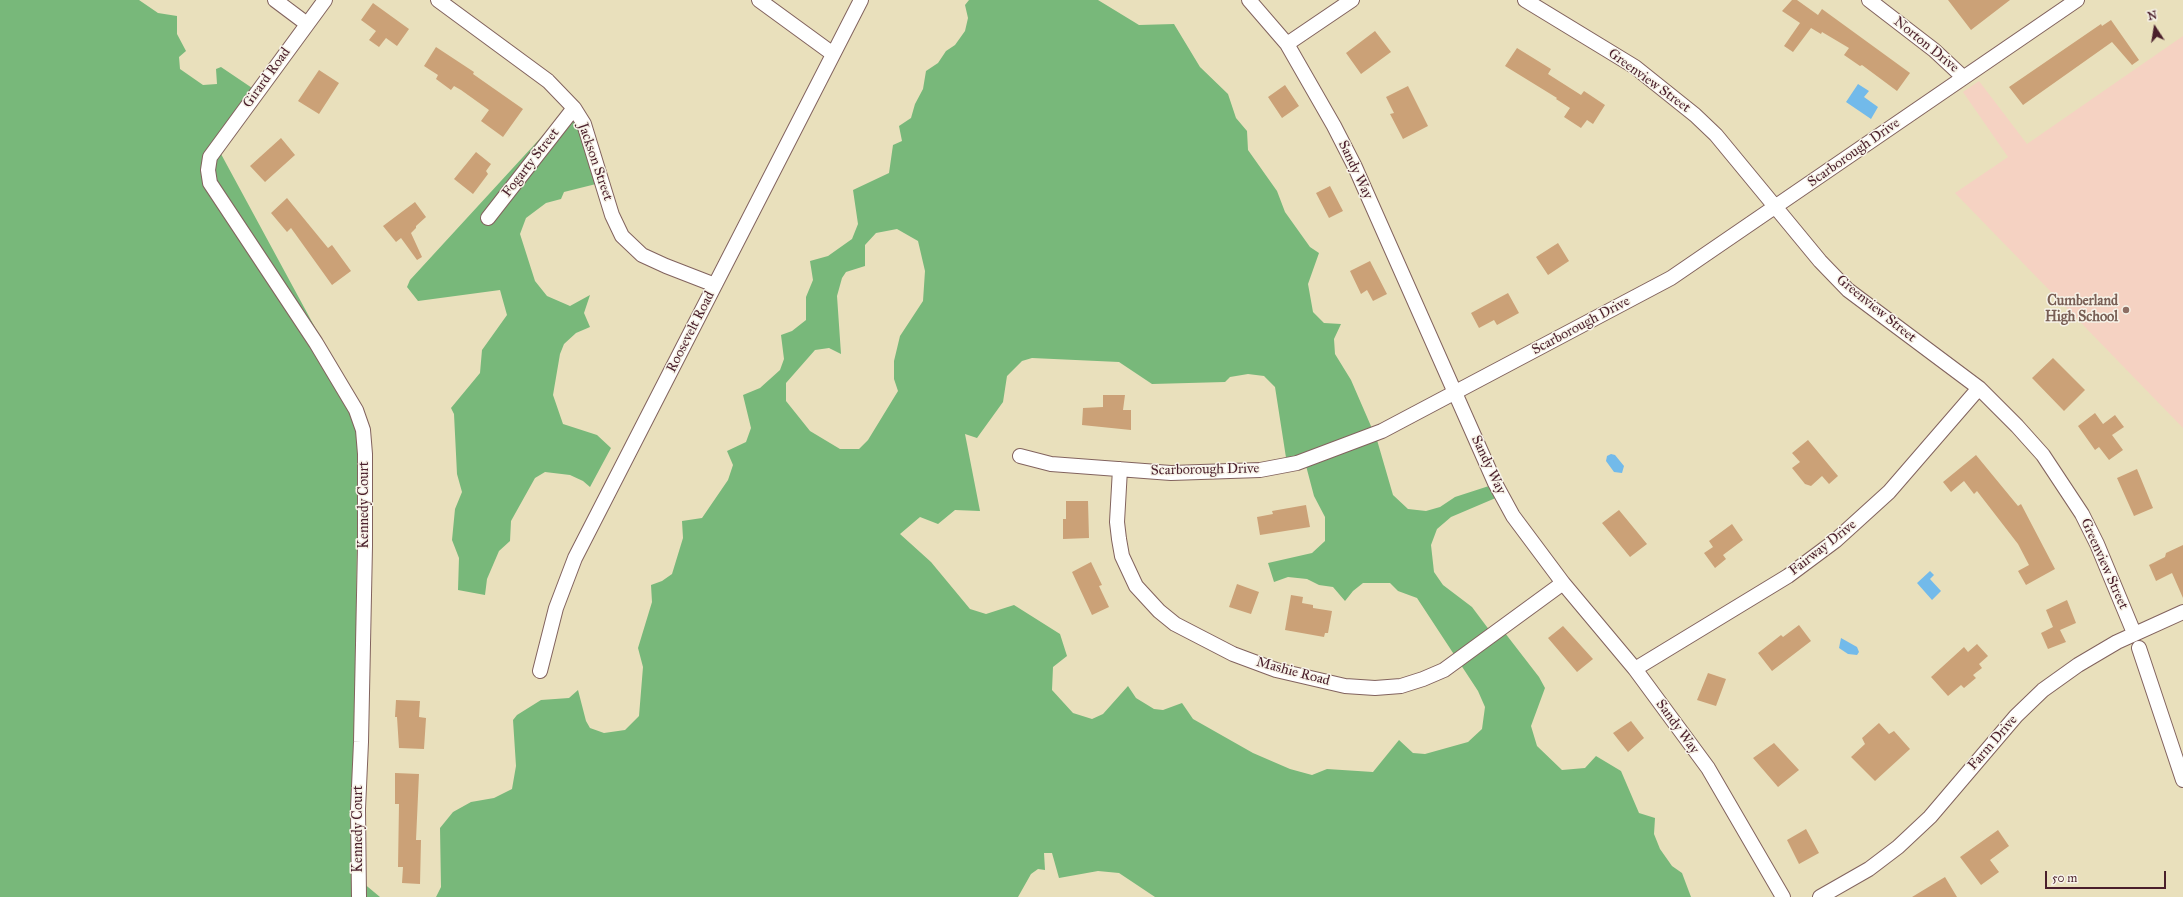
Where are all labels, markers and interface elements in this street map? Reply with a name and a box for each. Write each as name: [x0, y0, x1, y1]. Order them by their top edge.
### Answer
north arrow: [2135, 8, 2175, 48]
text: N: [2146, 8, 2158, 23]
street label: Norton Drive: [1890, 14, 1962, 76]
street label: Girard Road: [240, 45, 294, 111]
street label: Greenview Street: [1605, 45, 1693, 117]
street label: Scarborough Drive: [1805, 115, 1903, 191]
street label: Jackson Street: [574, 121, 616, 203]
street label: Fogarty Street: [499, 125, 563, 201]
street label: Sandy Way: [1334, 138, 1376, 202]
street label: Greenview Street: [1833, 272, 1919, 346]
street label: Roosevelt Road: [663, 289, 719, 375]
street label: Scarborough Drive: [1529, 293, 1633, 359]
place label: Cumberland High School: [2045, 294, 2118, 326]
marker: Cumberland High School: [2121, 305, 2131, 315]
street label: Sandy Way: [1467, 433, 1509, 497]
street label: Kennedy Court: [357, 461, 373, 549]
street label: Scarborough Drive: [1151, 461, 1259, 479]
street label: Greenview Street: [2076, 516, 2132, 612]
street label: Fairway Drive: [1786, 517, 1860, 579]
street label: Mashie Road: [1254, 654, 1332, 690]
street label: Sandy Way: [1652, 697, 1702, 757]
street label: Farm Drive: [1965, 712, 2021, 774]
street label: Kennedy Court: [351, 785, 367, 873]
scale bar: [2047, 863, 2168, 889]
text: 50 m: [2052, 871, 2077, 885]

